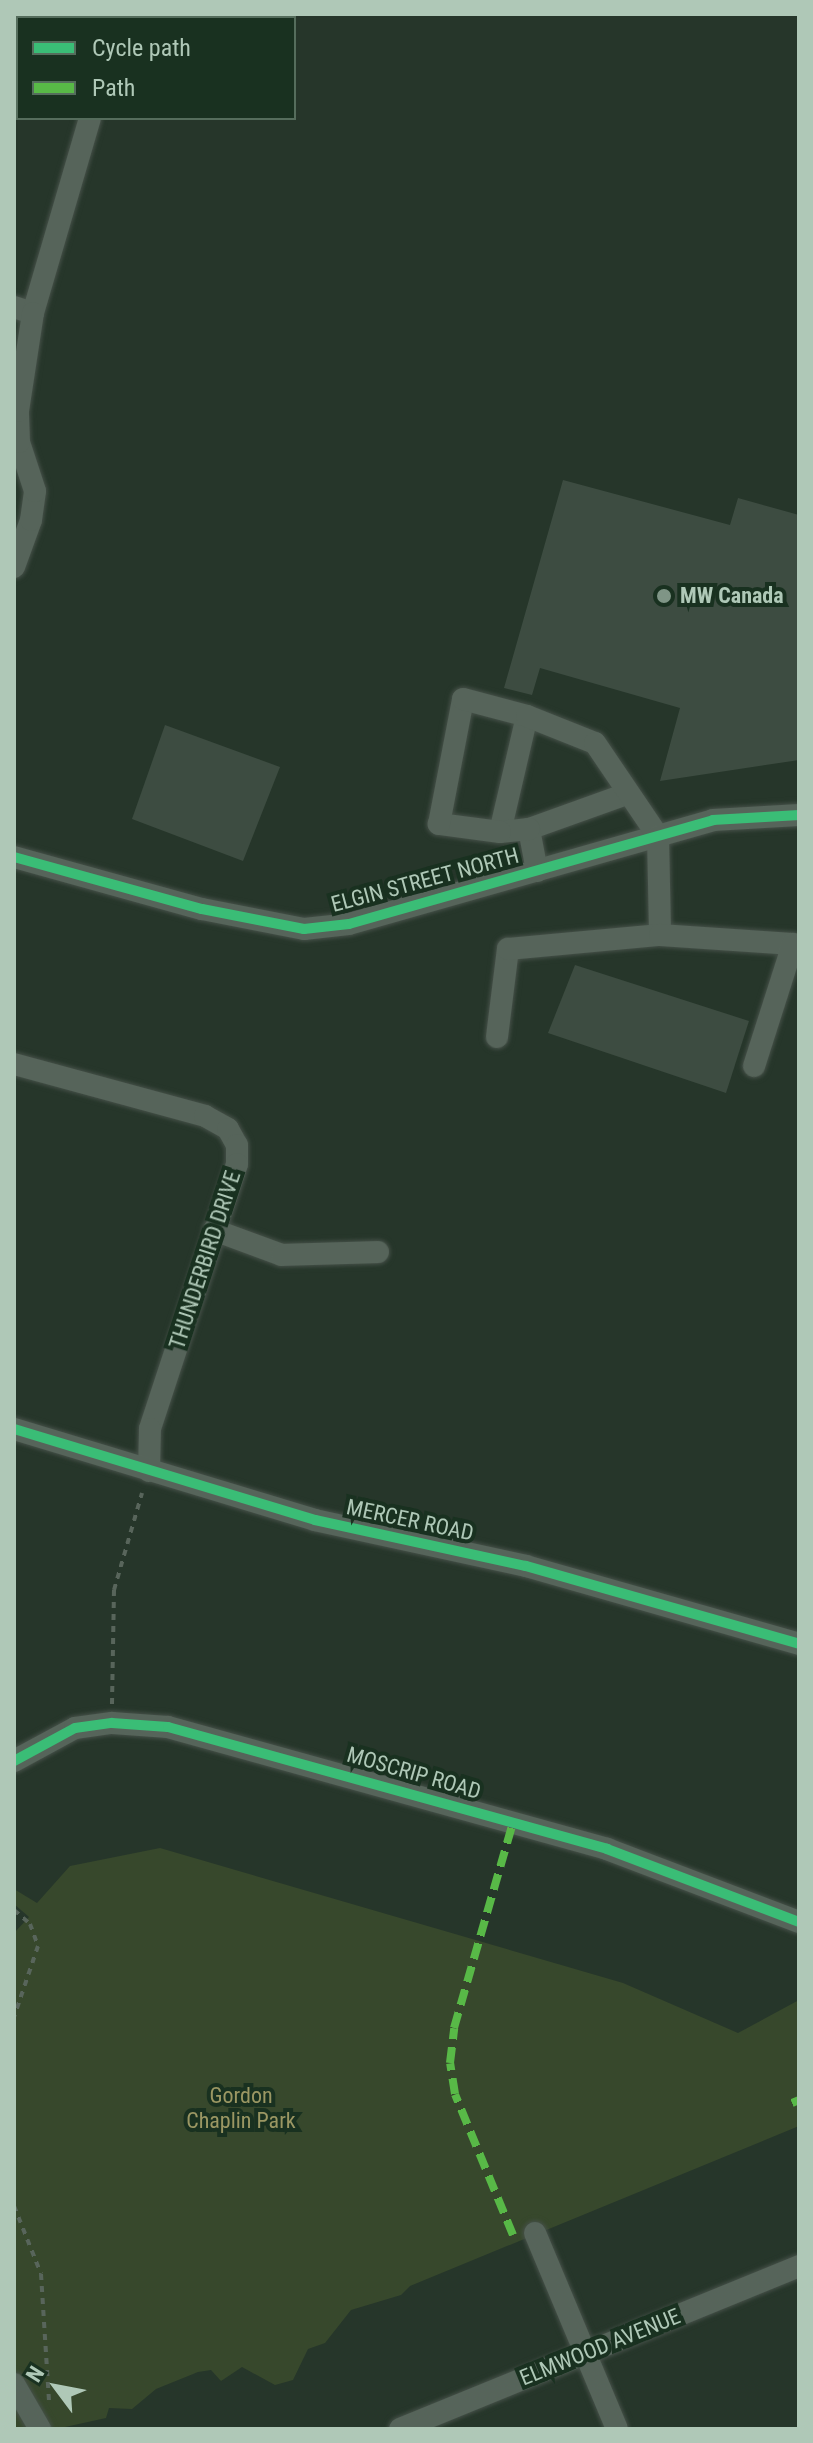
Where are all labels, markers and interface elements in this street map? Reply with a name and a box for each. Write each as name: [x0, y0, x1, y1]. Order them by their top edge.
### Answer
legend: [16, 16, 296, 120]
text: Cycle path: [92, 34, 191, 62]
text: Path: [92, 74, 135, 102]
place label: MW Canada: [680, 583, 784, 609]
marker: MW Canada: [655, 587, 673, 605]
street label: ELGIN STREET NORTH: [328, 842, 522, 918]
street label: THUNDERBIRD DRIVE: [164, 1167, 246, 1353]
street label: MERCER ROAD: [344, 1494, 476, 1546]
street label: MOSCRIP ROAD: [344, 1741, 484, 1805]
park label: Gordon Chaplin Park: [186, 2082, 296, 2134]
street label: ELMWOOD AVENUE: [516, 2303, 684, 2391]
north arrow: [16, 2347, 96, 2427]
text: N: [21, 2362, 49, 2386]

